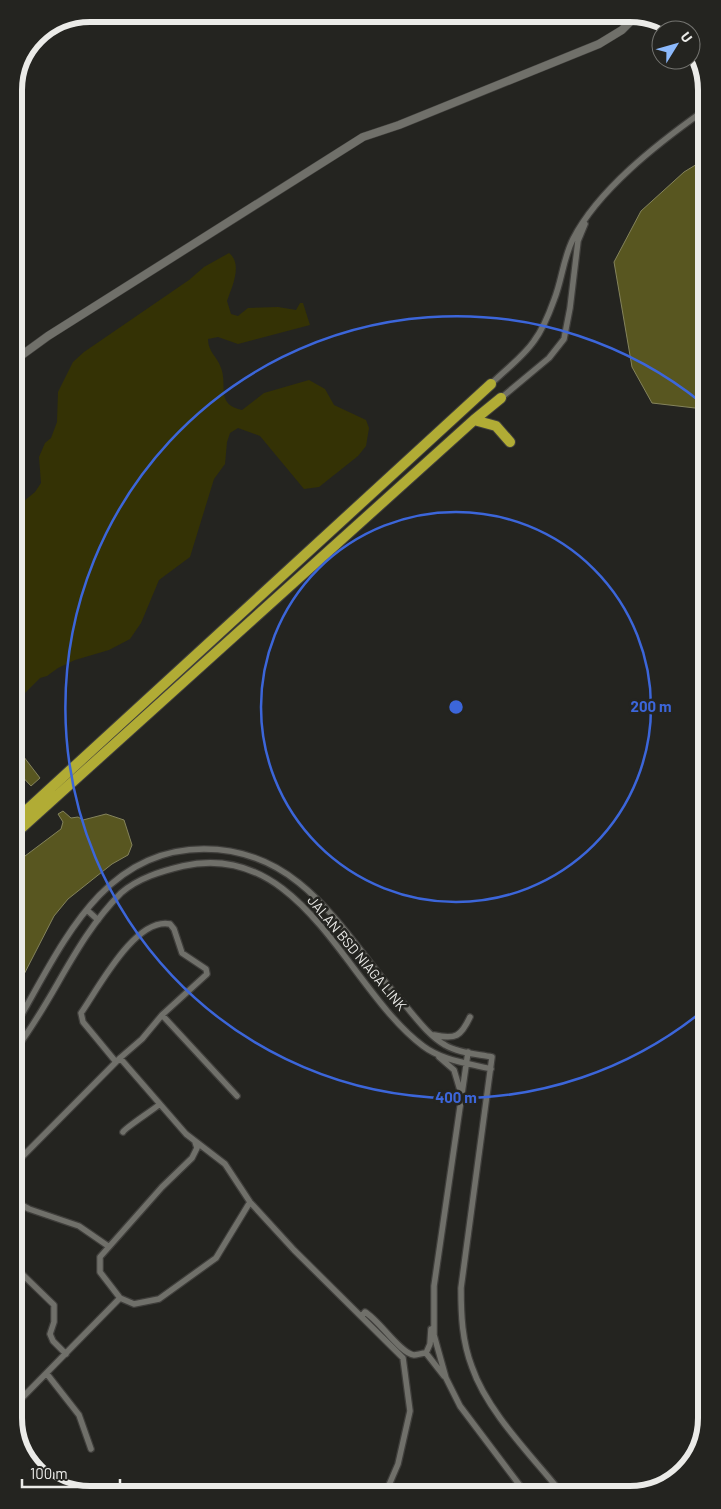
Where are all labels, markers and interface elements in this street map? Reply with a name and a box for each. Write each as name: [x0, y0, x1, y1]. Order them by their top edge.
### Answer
north arrow: [651, 20, 701, 70]
text: U: [677, 28, 696, 46]
text: 200 m: [630, 697, 672, 715]
centre of rings: [447, 698, 465, 716]
street label: JALAN BSD NIAGA LINK: [304, 892, 411, 1014]
text: 400 m: [435, 1088, 477, 1106]
scale bar: [22, 1456, 120, 1488]
text: 100 m: [30, 1464, 68, 1482]

